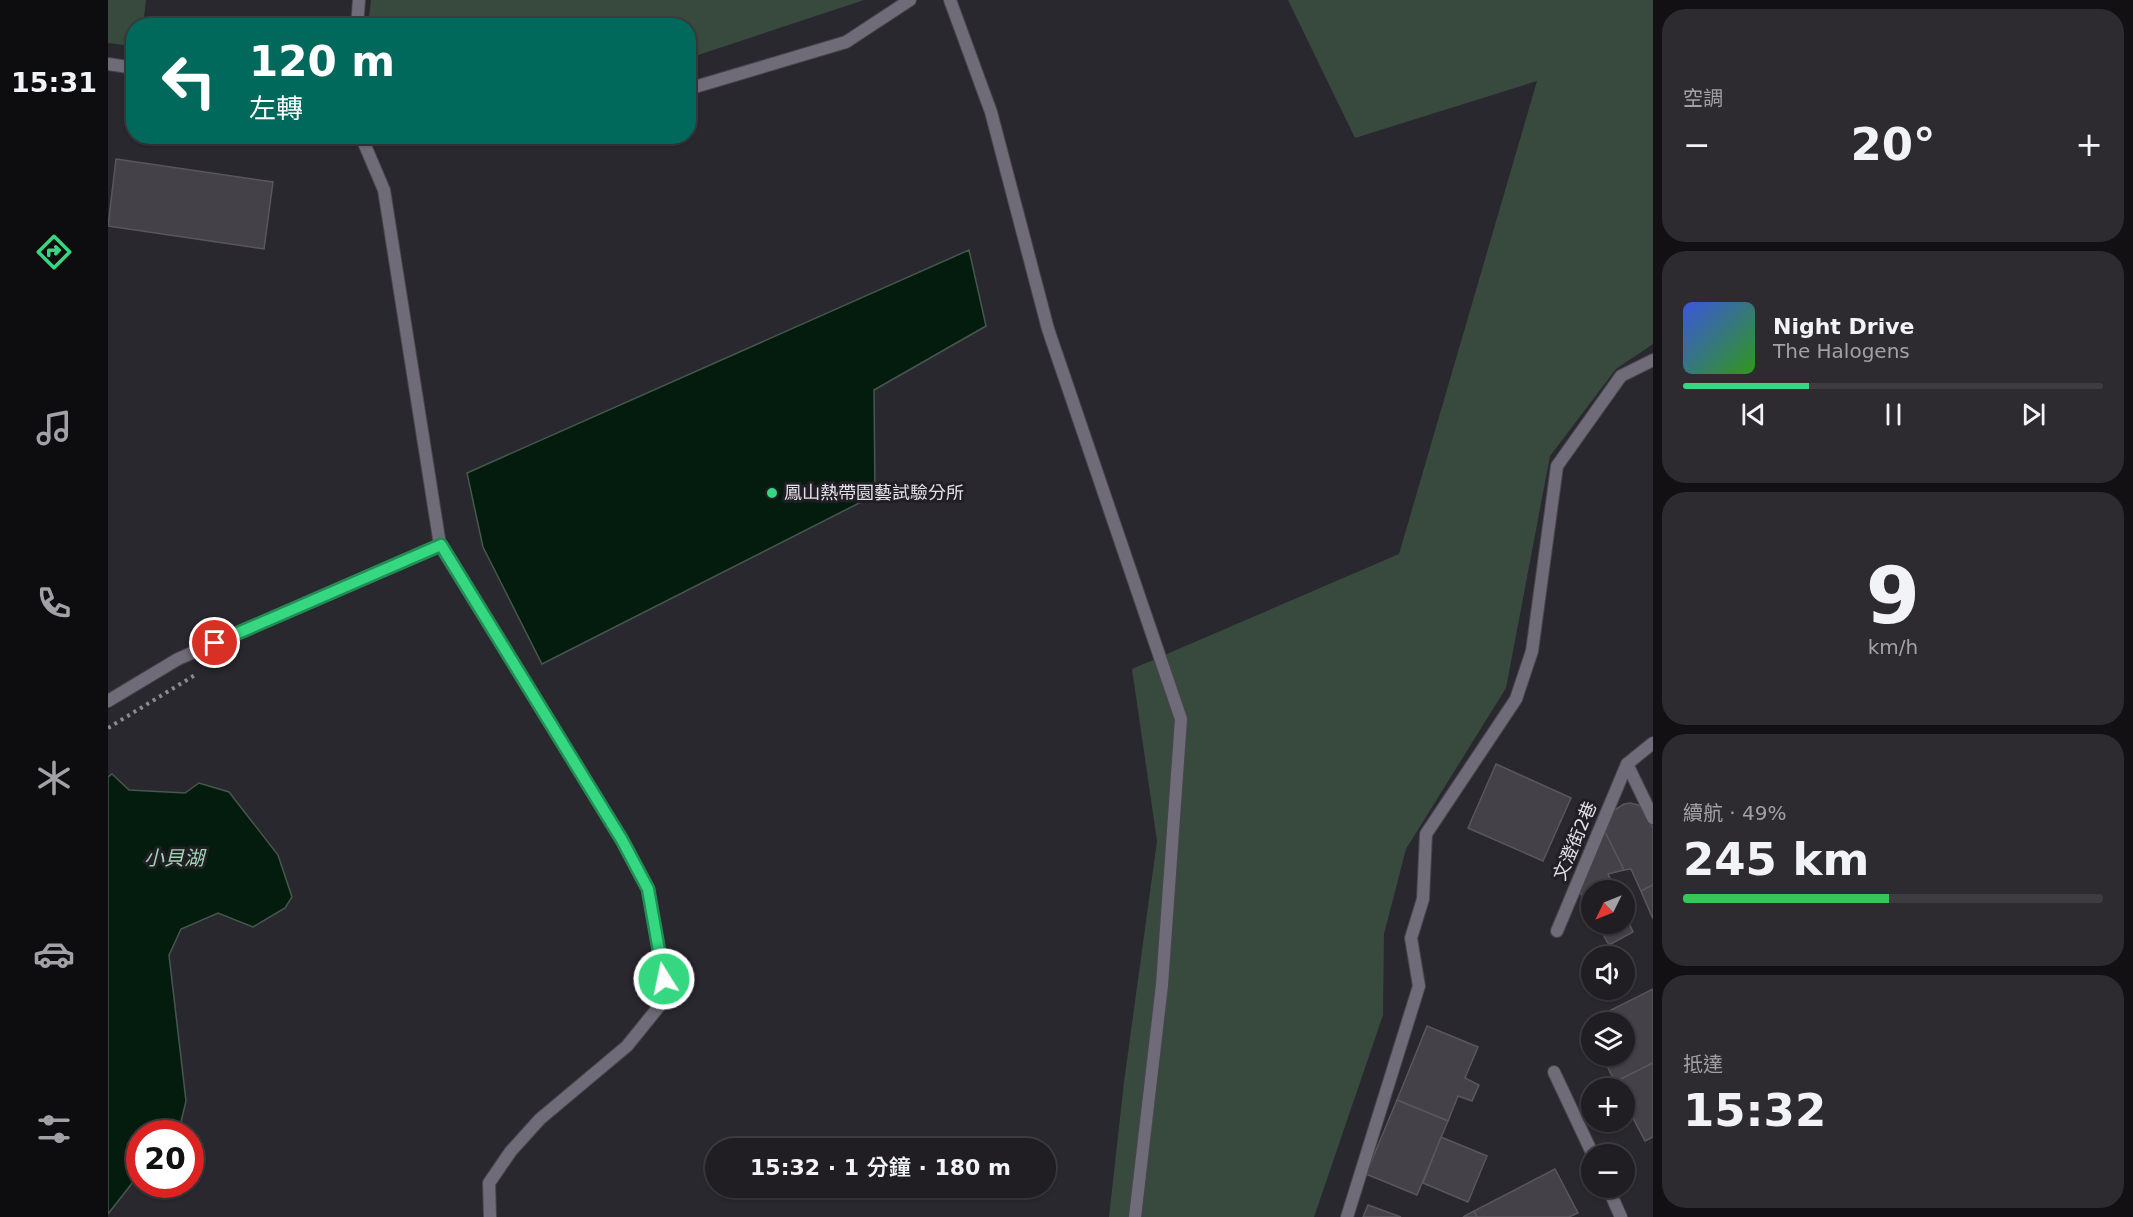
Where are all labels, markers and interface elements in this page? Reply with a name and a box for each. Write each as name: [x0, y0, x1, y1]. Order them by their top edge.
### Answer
text: 120 m: [249, 37, 395, 86]
icon: left: [150, 42, 228, 120]
text: 15:31: [11, 67, 97, 98]
text: 空調: [1683, 86, 1723, 110]
text: 左轉: [249, 93, 303, 124]
text: 20°: [1850, 118, 1936, 171]
text: −: [1683, 125, 1711, 164]
text: +: [2075, 125, 2103, 164]
icon: directions: [33, 231, 75, 273]
text: Night Drive: [1773, 314, 1914, 339]
text: The Halogens: [1773, 339, 1910, 363]
icon: previous: [1737, 398, 1770, 431]
icon: pause: [1877, 398, 1910, 431]
icon: next: [2017, 398, 2050, 431]
icon: music: [33, 407, 75, 449]
place label: 鳳山熱帶園藝試驗分所: [784, 482, 964, 503]
marker: 鳳山熱帶園藝試驗分所: [765, 486, 779, 500]
text: 9: [1866, 551, 1920, 641]
icon: phone: [33, 582, 75, 624]
pin: [189, 617, 240, 668]
icon: arrive: [198, 626, 231, 659]
text: km/h: [1868, 635, 1918, 659]
icon: climate: [33, 757, 75, 799]
street label: 文澄街2巷: [1549, 798, 1601, 883]
text: 續航 · 49%: [1683, 801, 1787, 825]
text: 245 km: [1683, 833, 1869, 886]
water label: 小貝湖: [144, 846, 207, 870]
north arrow: [1581, 880, 1635, 934]
map controls: [1581, 880, 1635, 1198]
icon: car: [33, 933, 75, 975]
button: sound: [1581, 946, 1635, 1000]
position arrow: [632, 947, 696, 1011]
button: layers: [1581, 1012, 1635, 1066]
text: 抵達: [1683, 1052, 1723, 1076]
button: +: [1581, 1078, 1635, 1132]
text: 15:32: [1683, 1084, 1826, 1137]
icon: filters: [33, 1108, 75, 1150]
speed limit sign: 20: [126, 1120, 204, 1198]
button: −: [1581, 1144, 1635, 1198]
text: 15:32 · 1 分鐘 · 180 m: [750, 1155, 1011, 1180]

